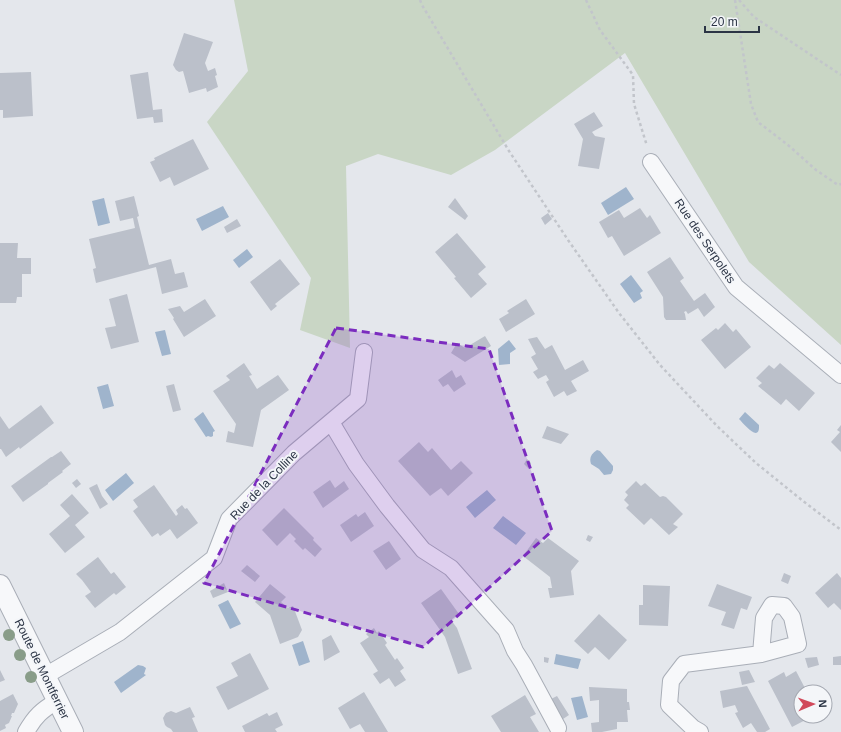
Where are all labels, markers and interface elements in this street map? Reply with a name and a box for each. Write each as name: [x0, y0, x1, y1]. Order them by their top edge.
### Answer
scale bar: [705, 8, 759, 34]
text: 20 m: [711, 15, 738, 29]
street label: Rue des Serpolets: [672, 196, 738, 286]
street label: Rue de la Colline: [227, 447, 301, 523]
street label: Route de Montferrier: [12, 616, 72, 722]
north arrow: [793, 684, 833, 724]
text: N: [817, 699, 829, 708]

